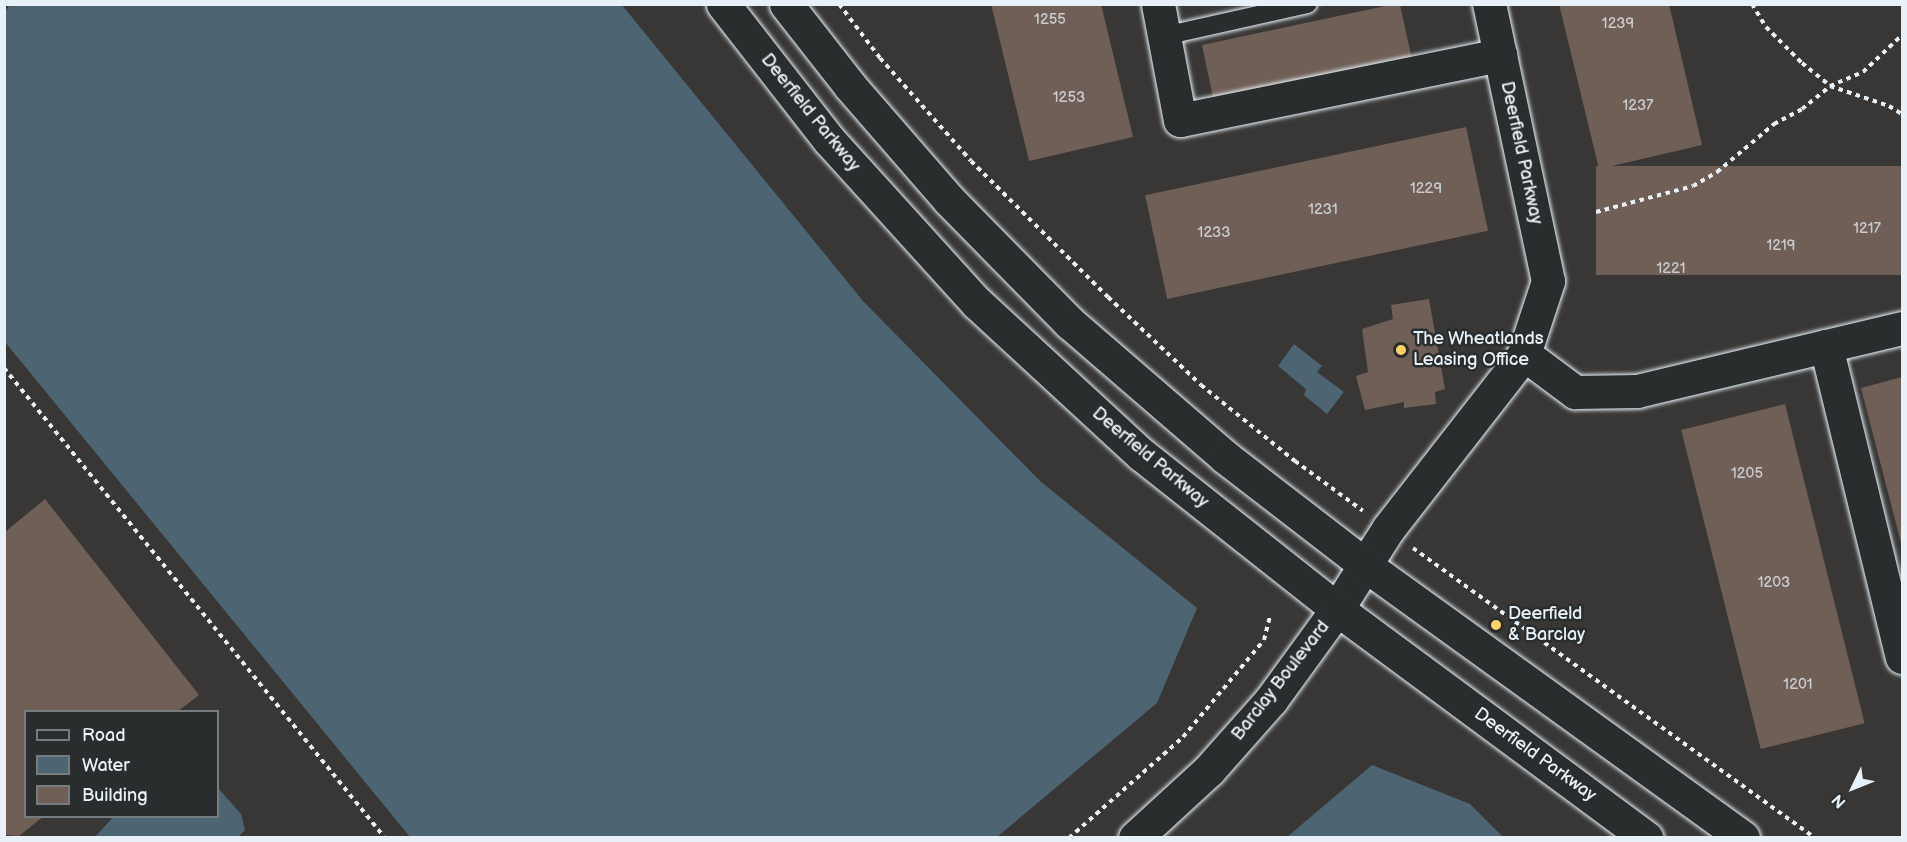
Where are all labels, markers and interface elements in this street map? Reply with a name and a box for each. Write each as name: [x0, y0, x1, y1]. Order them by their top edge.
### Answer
house number: 1255: [1034, 11, 1066, 29]
house number: 1239: [1602, 15, 1634, 33]
street label: Deerfield Parkway: [756, 50, 864, 176]
street label: Deerfield Parkway: [1495, 80, 1547, 226]
house number: 1253: [1053, 89, 1085, 107]
house number: 1237: [1623, 97, 1653, 115]
house number: 1229: [1410, 180, 1442, 198]
house number: 1231: [1308, 201, 1338, 219]
house number: 1217: [1853, 220, 1881, 238]
house number: 1233: [1198, 224, 1230, 242]
house number: 1219: [1767, 237, 1795, 255]
house number: 1221: [1656, 260, 1686, 278]
place label: The Wheatlands Leasing Office: [1413, 329, 1544, 372]
marker: The Wheatlands Leasing Office: [1394, 343, 1408, 357]
street label: Deerfield Parkway: [1087, 403, 1213, 513]
house number: 1205: [1731, 465, 1763, 483]
house number: 1203: [1758, 574, 1790, 592]
place label: Deerfield & Barclay: [1508, 604, 1585, 646]
street label: Barclay Boulevard: [1227, 616, 1335, 746]
marker: Deerfield & Barclay: [1489, 618, 1503, 632]
house number: 1201: [1783, 676, 1813, 694]
street label: Deerfield Parkway: [1470, 703, 1600, 807]
legend: [24, 710, 219, 818]
text: Road: [82, 725, 126, 746]
text: Water: [82, 755, 130, 776]
north arrow: [1823, 758, 1883, 818]
text: Building: [82, 785, 148, 806]
text: N: [1828, 790, 1851, 811]

